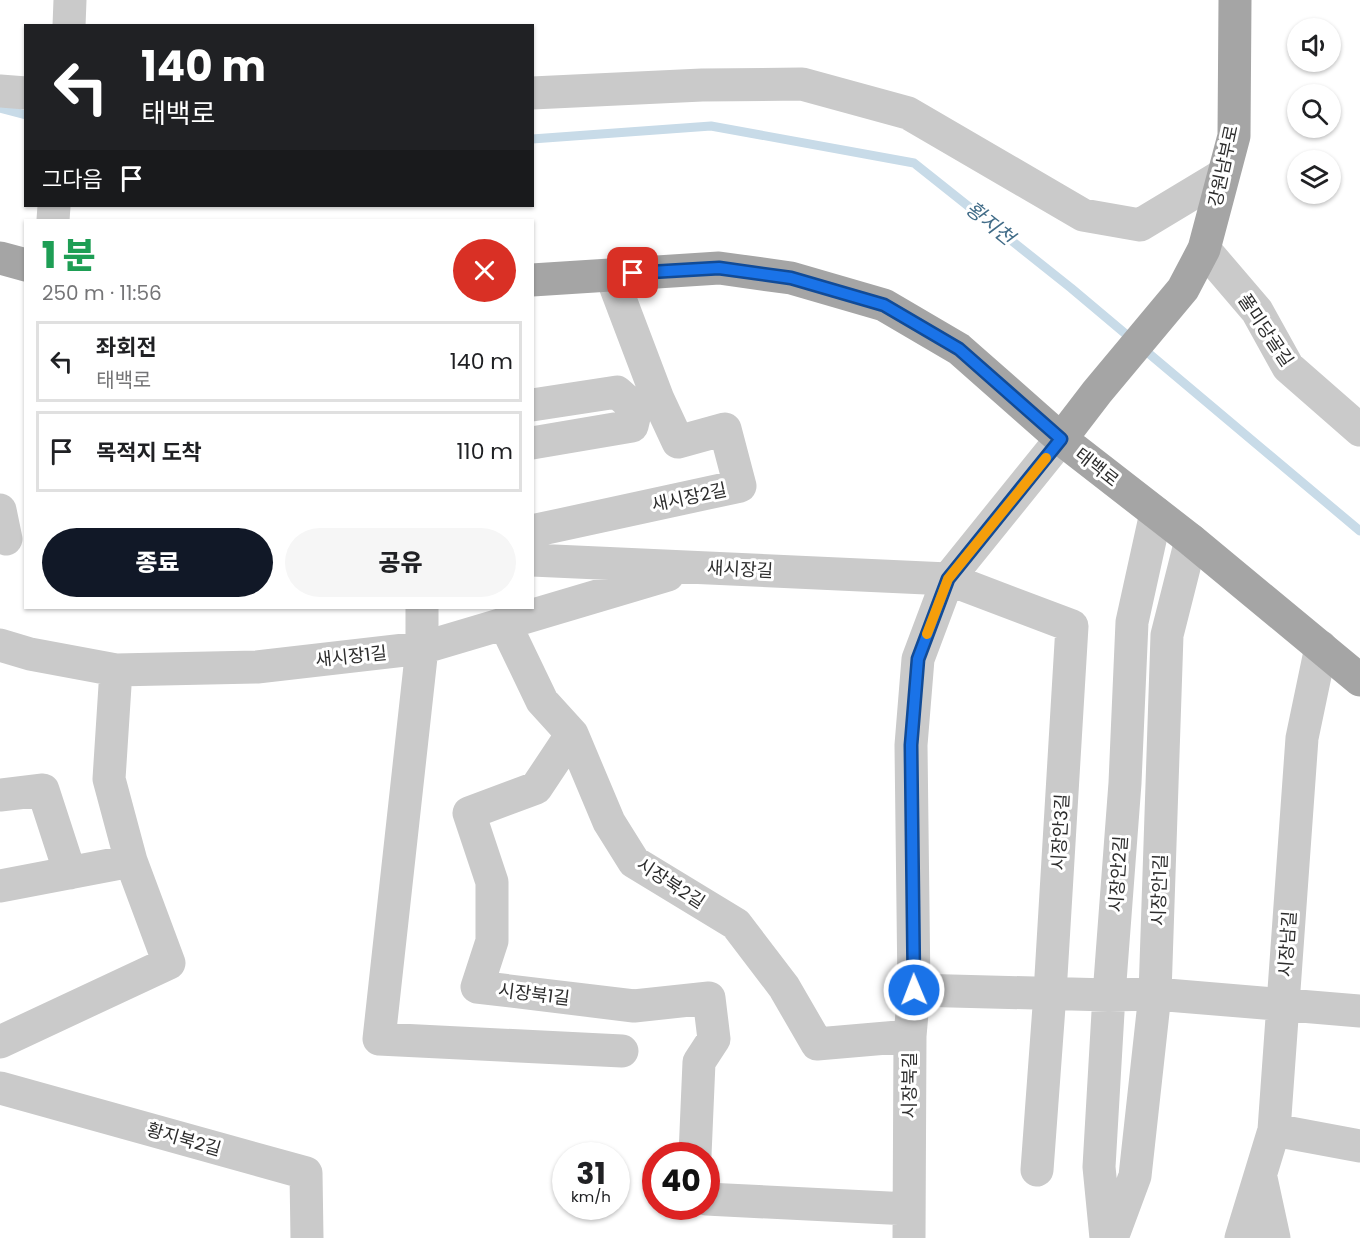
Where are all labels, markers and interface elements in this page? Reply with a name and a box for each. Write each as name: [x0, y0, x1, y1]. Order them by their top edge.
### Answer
map controls: [1287, 18, 1341, 204]
button: sound: [1287, 18, 1341, 72]
text: 140 m: [141, 37, 266, 96]
icon: left: [42, 48, 120, 126]
button: search: [1287, 84, 1341, 138]
text: 태백로: [141, 95, 216, 132]
street label: 강원남부로: [1202, 123, 1244, 209]
button: layers: [1287, 150, 1341, 204]
icon: arrive: [115, 162, 148, 195]
text: 그다음: [42, 164, 103, 195]
water label: 황지천: [960, 195, 1022, 253]
text: 1 분: [42, 230, 96, 281]
button: close: [453, 239, 516, 302]
pin: [607, 247, 658, 298]
icon: arrive: [616, 256, 649, 289]
text: 250 m · 11:56: [42, 279, 162, 307]
street label: 풀미당골길: [1232, 289, 1300, 371]
text: 좌회전: [96, 332, 157, 363]
icon: left: [45, 345, 78, 378]
text: 140 m: [450, 346, 513, 377]
text: 태백로: [96, 366, 151, 394]
icon: arrive: [45, 435, 78, 468]
text: 110 m: [457, 436, 513, 467]
text: 목적지 도착: [96, 437, 202, 468]
street label: 태백로: [1070, 442, 1124, 492]
street label: 새시장2길: [649, 477, 729, 517]
button: 종료: [42, 528, 273, 597]
button: 공유: [285, 528, 516, 597]
street label: 새시장길: [706, 555, 774, 583]
street label: 새시장1길: [314, 640, 388, 672]
street label: 시장안3길: [1046, 793, 1074, 871]
street label: 시장안2길: [1103, 835, 1133, 913]
street label: 시장북2길: [632, 852, 710, 914]
street label: 시장안1길: [1145, 854, 1173, 926]
street label: 시장남길: [1272, 910, 1302, 978]
position arrow: [882, 958, 946, 1022]
street label: 시장북1길: [497, 977, 571, 1011]
street label: 시장북길: [897, 1052, 922, 1118]
street label: 황지북2길: [144, 1116, 224, 1162]
speed limit sign: 40: [642, 1142, 720, 1220]
text: 31: [576, 1152, 606, 1195]
text: km/h: [571, 1186, 611, 1207]

